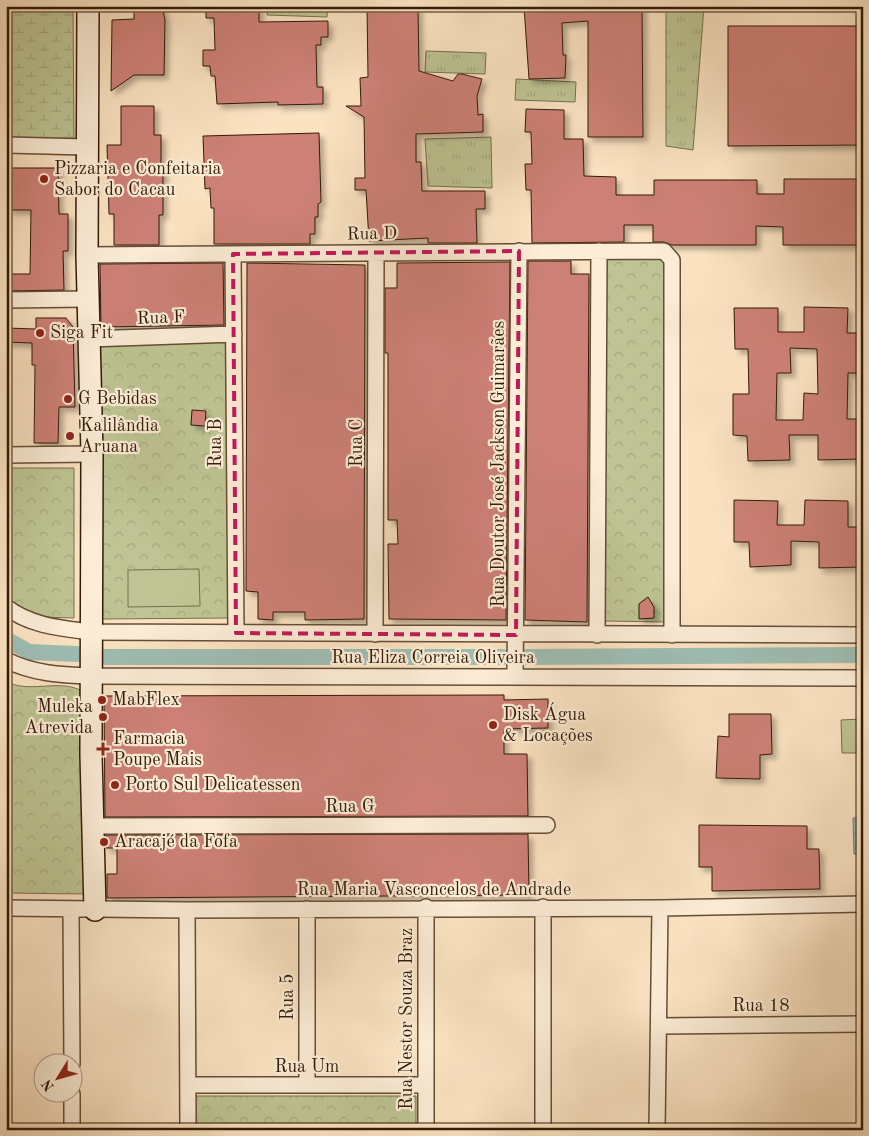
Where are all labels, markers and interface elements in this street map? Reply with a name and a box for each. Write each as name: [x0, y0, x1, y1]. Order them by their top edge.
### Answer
place label: Pizzaria e Confeitaria Sabor do Cacau: [54, 160, 222, 199]
marker: Pizzaria e Confeitaria Sabor do Cacau: [38, 173, 50, 185]
street label: Rua D: [347, 225, 397, 243]
street label: Rua F: [136, 308, 186, 328]
street label: Rua Doutor José Jackson Guimarães: [490, 320, 508, 607]
place label: Siga Fit: [50, 324, 113, 342]
marker: Siga Fit: [34, 327, 46, 339]
place label: G Bebidas: [78, 390, 157, 408]
marker: G Bebidas: [62, 393, 74, 405]
place label: Kalilândia Aruana: [80, 417, 159, 456]
street label: Rua B: [207, 419, 225, 467]
street label: Rua C: [348, 419, 366, 467]
marker: Kalilândia Aruana: [64, 430, 76, 442]
street label: Rua Eliza Correia Oliveira: [331, 649, 535, 667]
place label: MabFlex: [112, 691, 180, 709]
marker: MabFlex: [96, 694, 108, 706]
place label: Muleka Atrevida: [25, 698, 93, 737]
place label: Disk Água & Locações: [503, 702, 593, 745]
marker: Muleka Atrevida: [97, 711, 109, 723]
marker: Disk Água & Locações: [487, 719, 499, 731]
place label: Farmacia Poupe Mais: [113, 730, 202, 769]
marker: Farmacia Poupe Mais: [97, 743, 109, 755]
place label: Porto Sul Delicatessen: [125, 776, 301, 794]
marker: Porto Sul Delicatessen: [109, 779, 121, 791]
street label: Rua G: [325, 798, 375, 816]
place label: Aracajé da Fofa: [114, 833, 238, 851]
marker: Aracajé da Fofa: [98, 836, 110, 848]
street label: Rua Maria Vasconcelos de Andrade: [297, 881, 571, 899]
street label: Rua Nestor Souza Braz: [398, 928, 416, 1110]
street label: Rua 5: [279, 974, 297, 1020]
street label: Rua 18: [732, 997, 790, 1015]
north arrow: [32, 1054, 82, 1104]
street label: Rua Um: [275, 1058, 339, 1076]
text: N: [39, 1076, 57, 1094]

